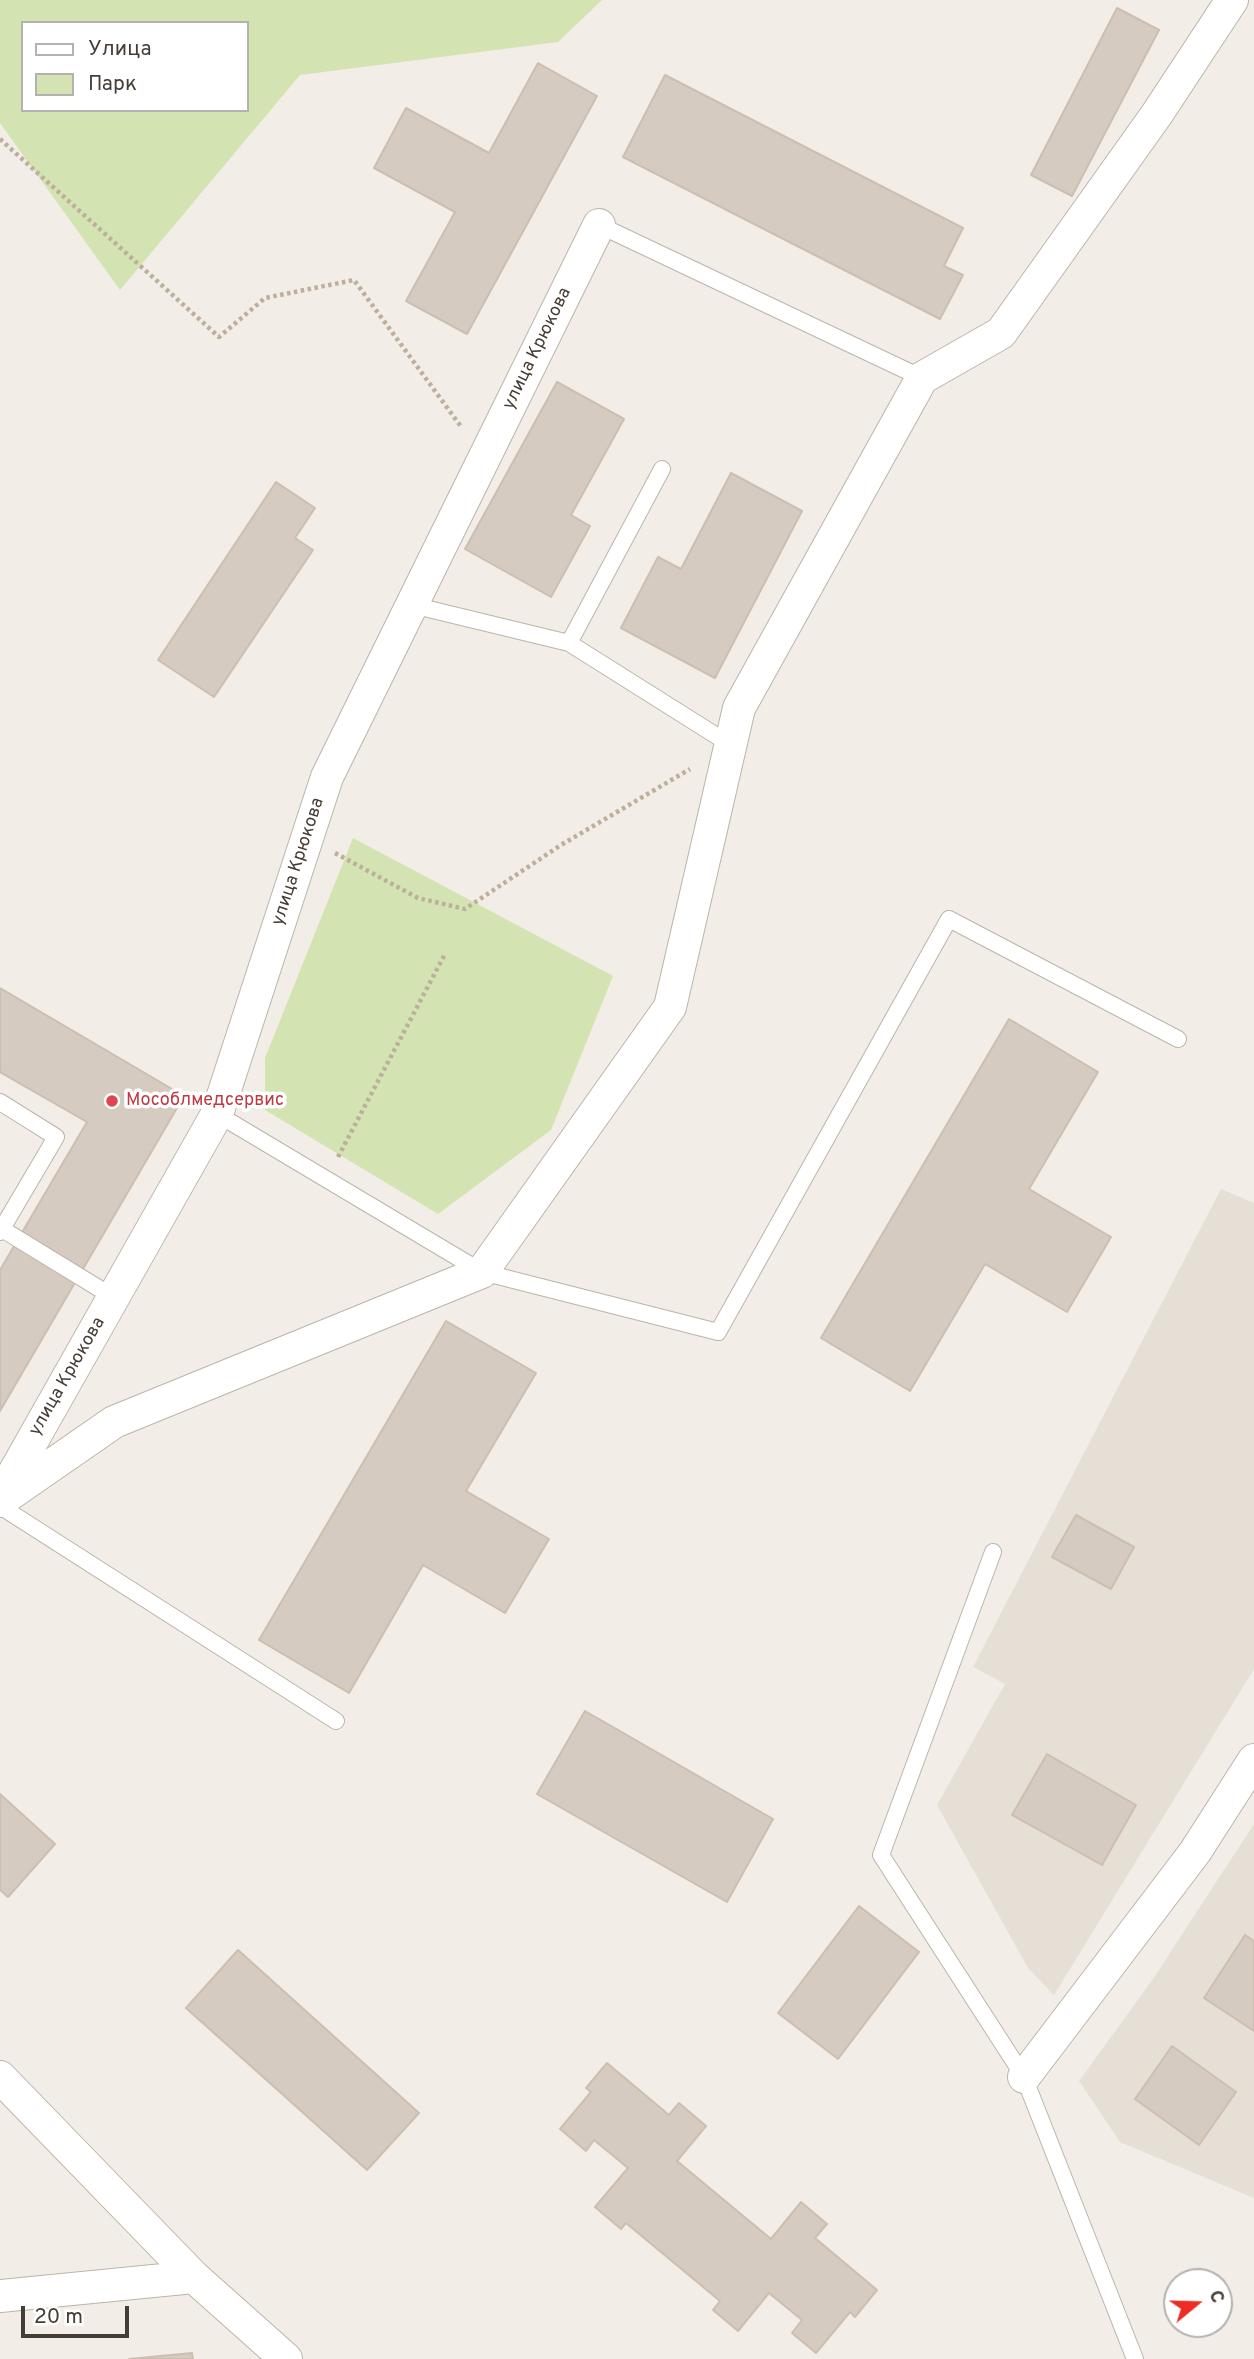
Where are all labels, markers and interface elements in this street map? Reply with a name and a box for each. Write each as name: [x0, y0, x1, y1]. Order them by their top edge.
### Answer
legend: [21, 21, 248, 112]
text: Улица: [88, 36, 152, 63]
text: Парк: [88, 71, 137, 98]
street label: улица Крюкова: [499, 284, 577, 414]
street label: улица Крюкова: [268, 795, 330, 929]
place label: Мособлмедсервис: [126, 1090, 284, 1112]
marker: Мособлмедсервис: [104, 1093, 120, 1109]
street label: улица Крюкова: [25, 1314, 111, 1440]
north arrow: [1163, 2268, 1233, 2338]
text: С: [1203, 2287, 1229, 2306]
scale bar: [24, 2292, 133, 2336]
text: 20 m: [34, 2304, 83, 2331]

